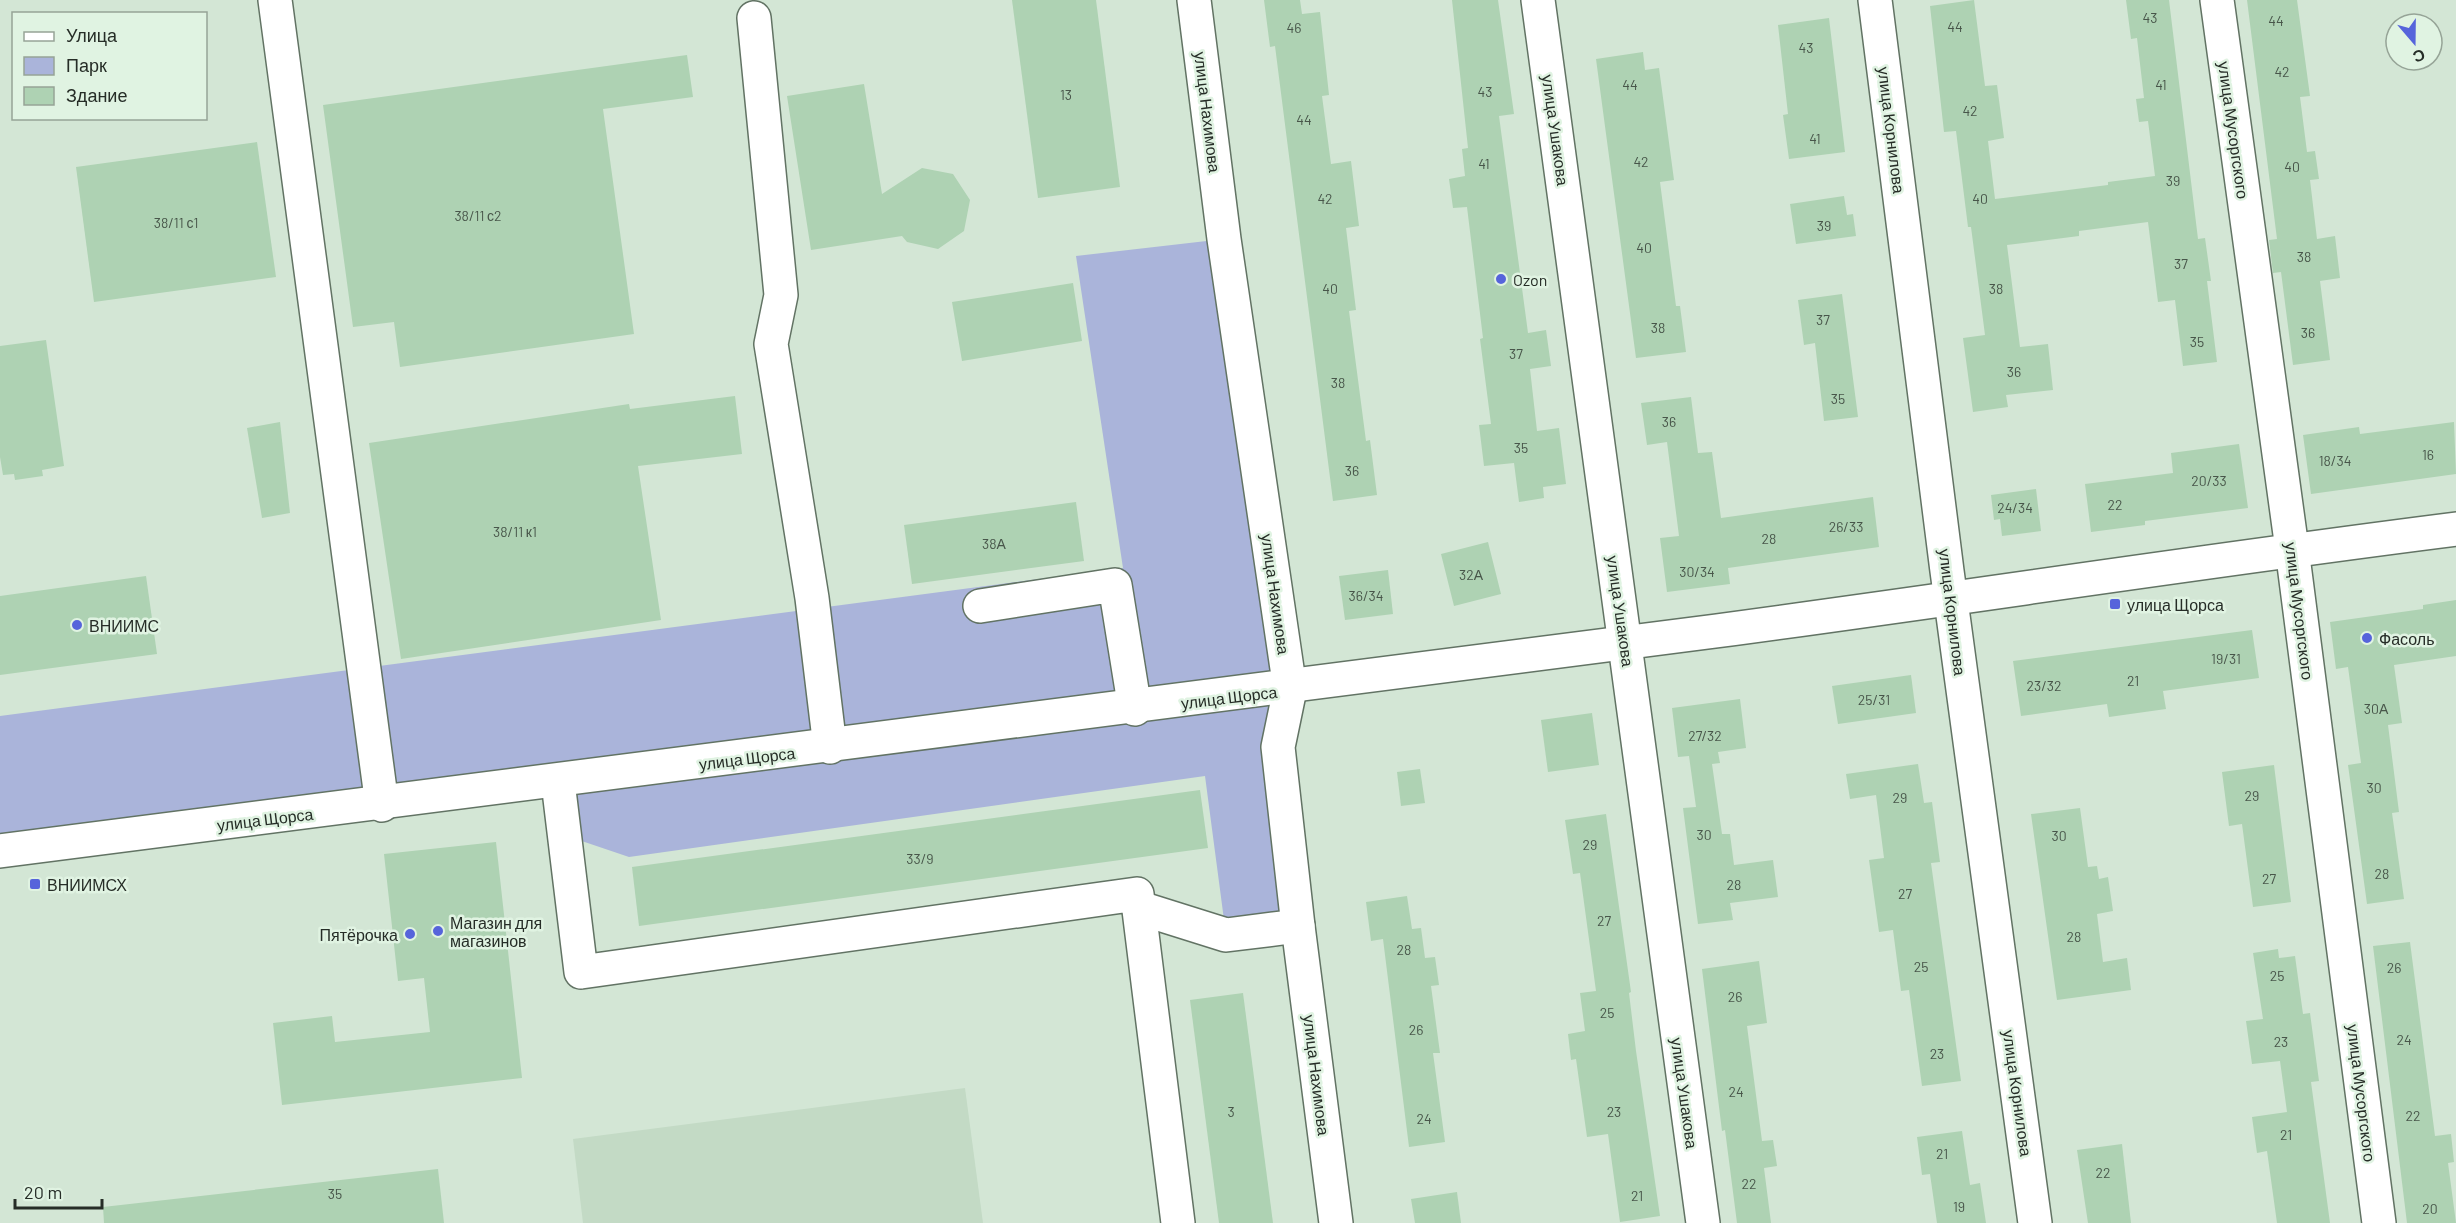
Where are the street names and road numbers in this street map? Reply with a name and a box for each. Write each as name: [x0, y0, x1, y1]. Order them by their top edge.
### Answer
street label: улица Нахимова: [1191, 50, 1225, 174]
street label: улица Мусоргского: [2215, 60, 2253, 200]
street label: улица Корнилова: [1875, 65, 1909, 195]
street label: улица Ушакова: [1539, 73, 1573, 187]
street label: улица Нахимова: [1258, 532, 1294, 656]
street label: улица Мусоргского: [2282, 541, 2318, 681]
street label: улица Корнилова: [1936, 547, 1970, 677]
street label: улица Ушакова: [1604, 554, 1638, 668]
street label: улица Щорса: [1180, 682, 1278, 712]
street label: улица Щорса: [698, 743, 796, 773]
street label: улица Щорса: [216, 804, 314, 834]
street label: улица Нахимова: [1300, 1013, 1334, 1137]
street label: улица Мусоргского: [2344, 1023, 2380, 1163]
street label: улица Корнилова: [2000, 1028, 2036, 1158]
street label: улица Ушакова: [1668, 1036, 1702, 1150]

